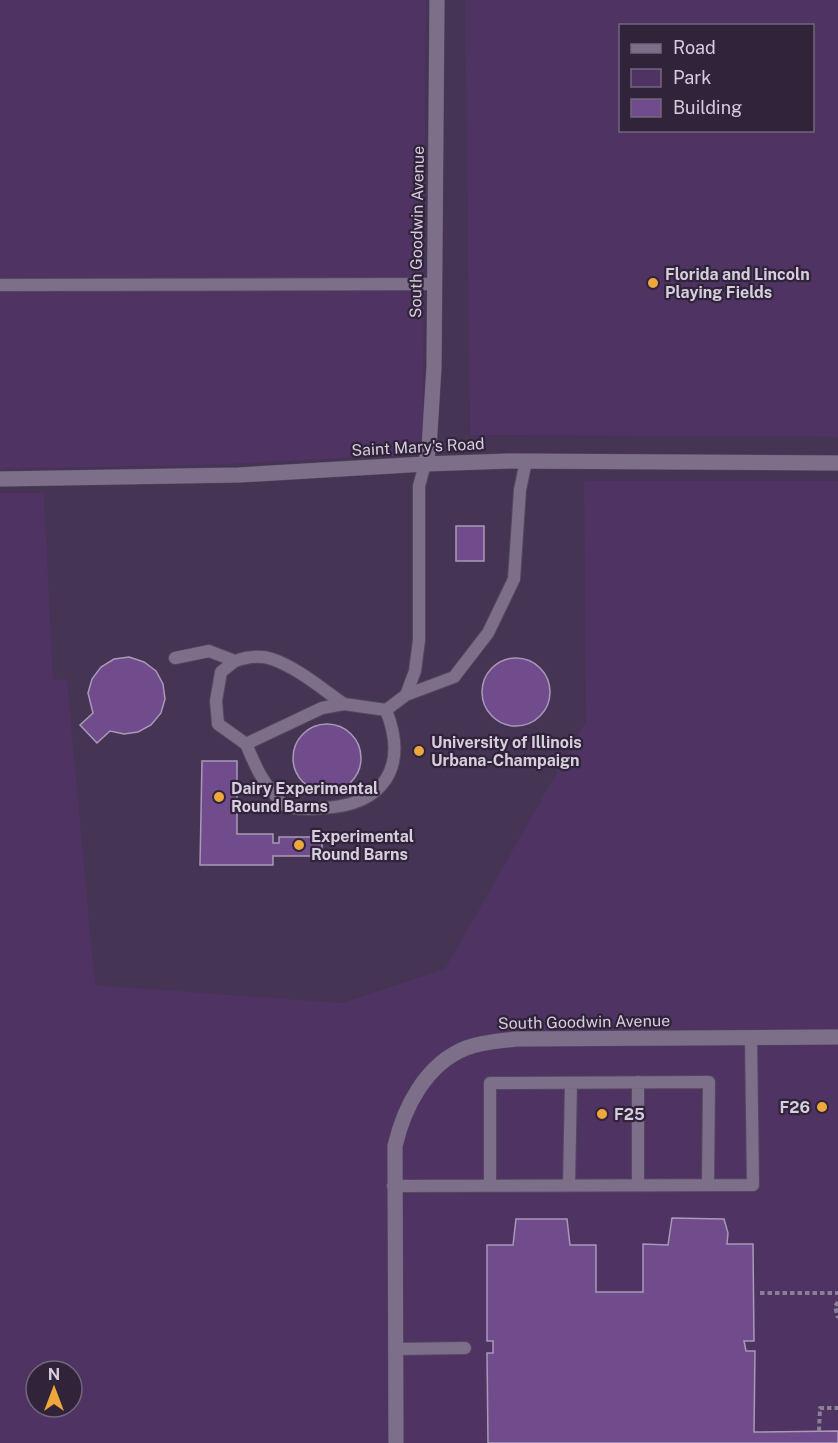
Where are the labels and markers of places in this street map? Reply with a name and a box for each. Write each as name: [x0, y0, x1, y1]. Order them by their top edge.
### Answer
place label: Florida and Lincoln Playing Fields: [665, 265, 810, 302]
marker: Florida and Lincoln Playing Fields: [646, 276, 660, 290]
place label: University of Illinois Urbana-Champaign: [431, 733, 582, 770]
marker: University of Illinois Urbana-Champaign: [412, 744, 426, 758]
place label: Dairy Experimental Round Barns: [231, 779, 378, 816]
marker: Dairy Experimental Round Barns: [212, 790, 226, 804]
place label: Experimental Round Barns: [311, 827, 414, 864]
marker: Experimental Round Barns: [292, 838, 306, 852]
place label: F26: [779, 1098, 810, 1117]
marker: F26: [815, 1100, 829, 1114]
place label: F25: [614, 1105, 645, 1124]
marker: F25: [595, 1107, 609, 1121]

